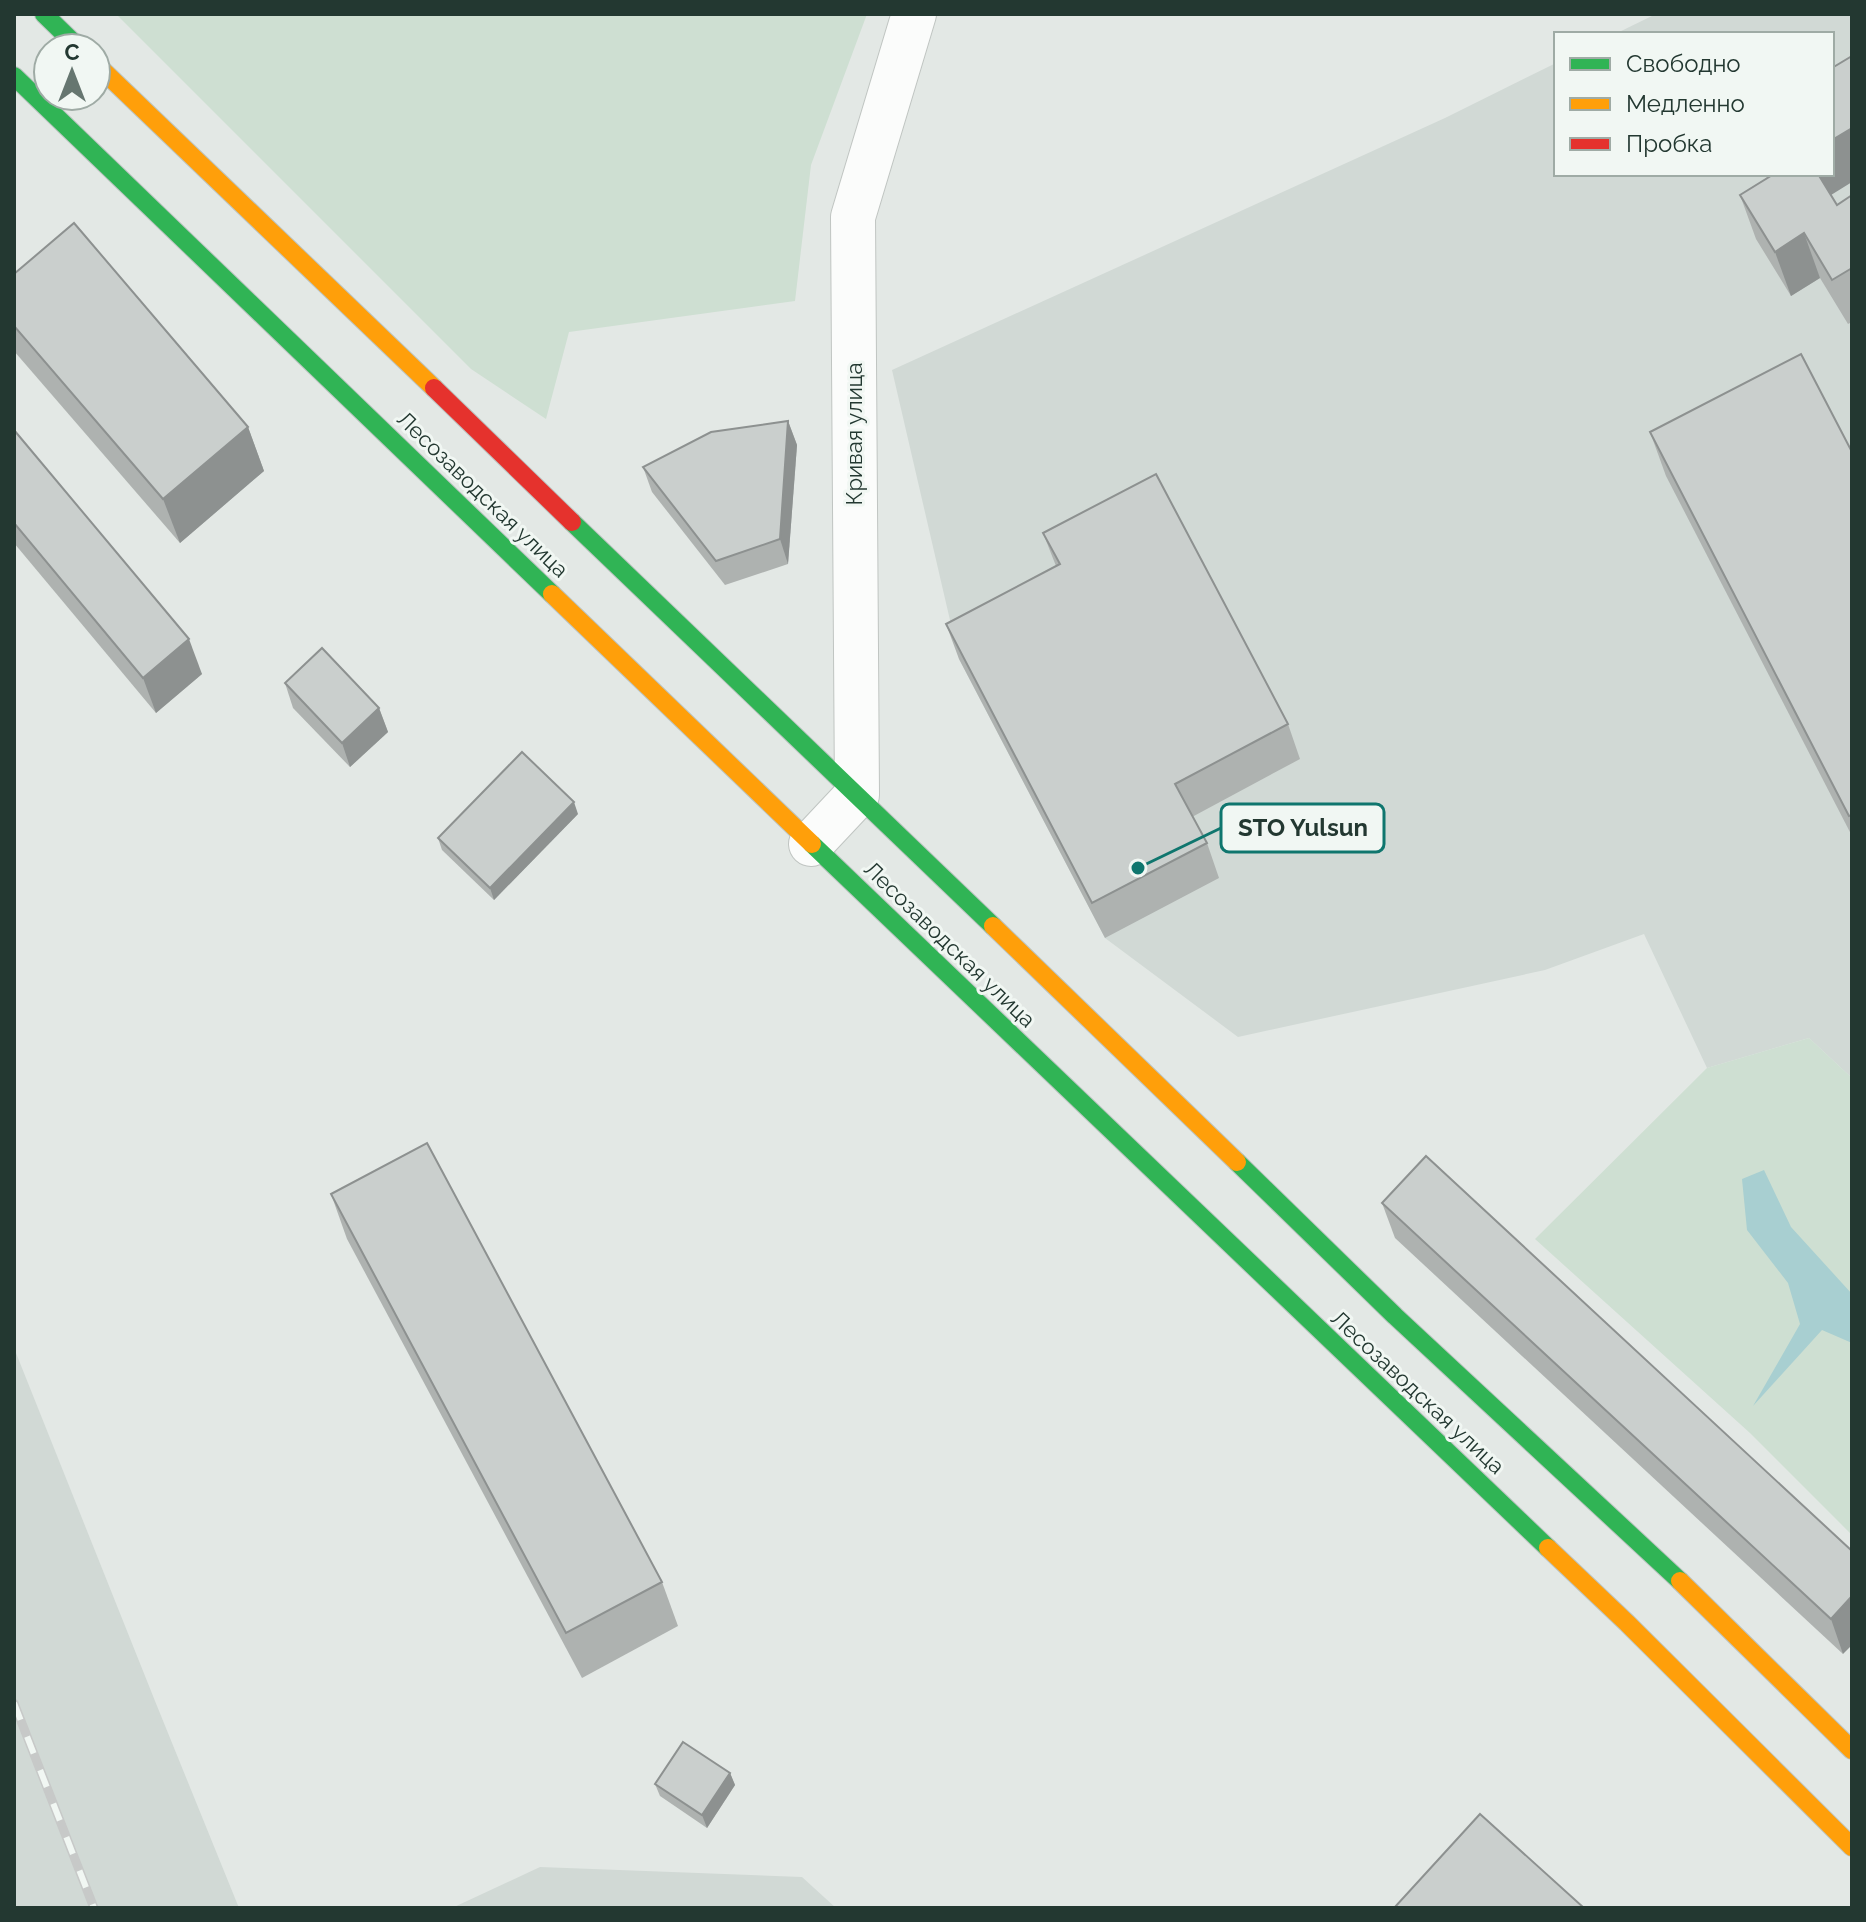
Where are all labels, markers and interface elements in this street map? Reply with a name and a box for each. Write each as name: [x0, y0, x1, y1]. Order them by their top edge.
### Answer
north arrow: [32, 32, 112, 112]
legend: [1554, 32, 1834, 176]
text: С: [64, 39, 80, 65]
text: Свободно: [1626, 49, 1741, 78]
text: Медленно: [1626, 89, 1745, 118]
text: Пробка: [1626, 129, 1712, 158]
street label: Кривая улица: [841, 363, 867, 506]
street label: Лесозаводская улица: [392, 406, 574, 582]
callout: STO Yulsun: [1221, 804, 1384, 852]
text: STO Yulsun: [1238, 813, 1368, 842]
street label: Лесозаводская улица: [859, 856, 1041, 1032]
street label: Лесозаводская улица: [1326, 1305, 1510, 1479]

